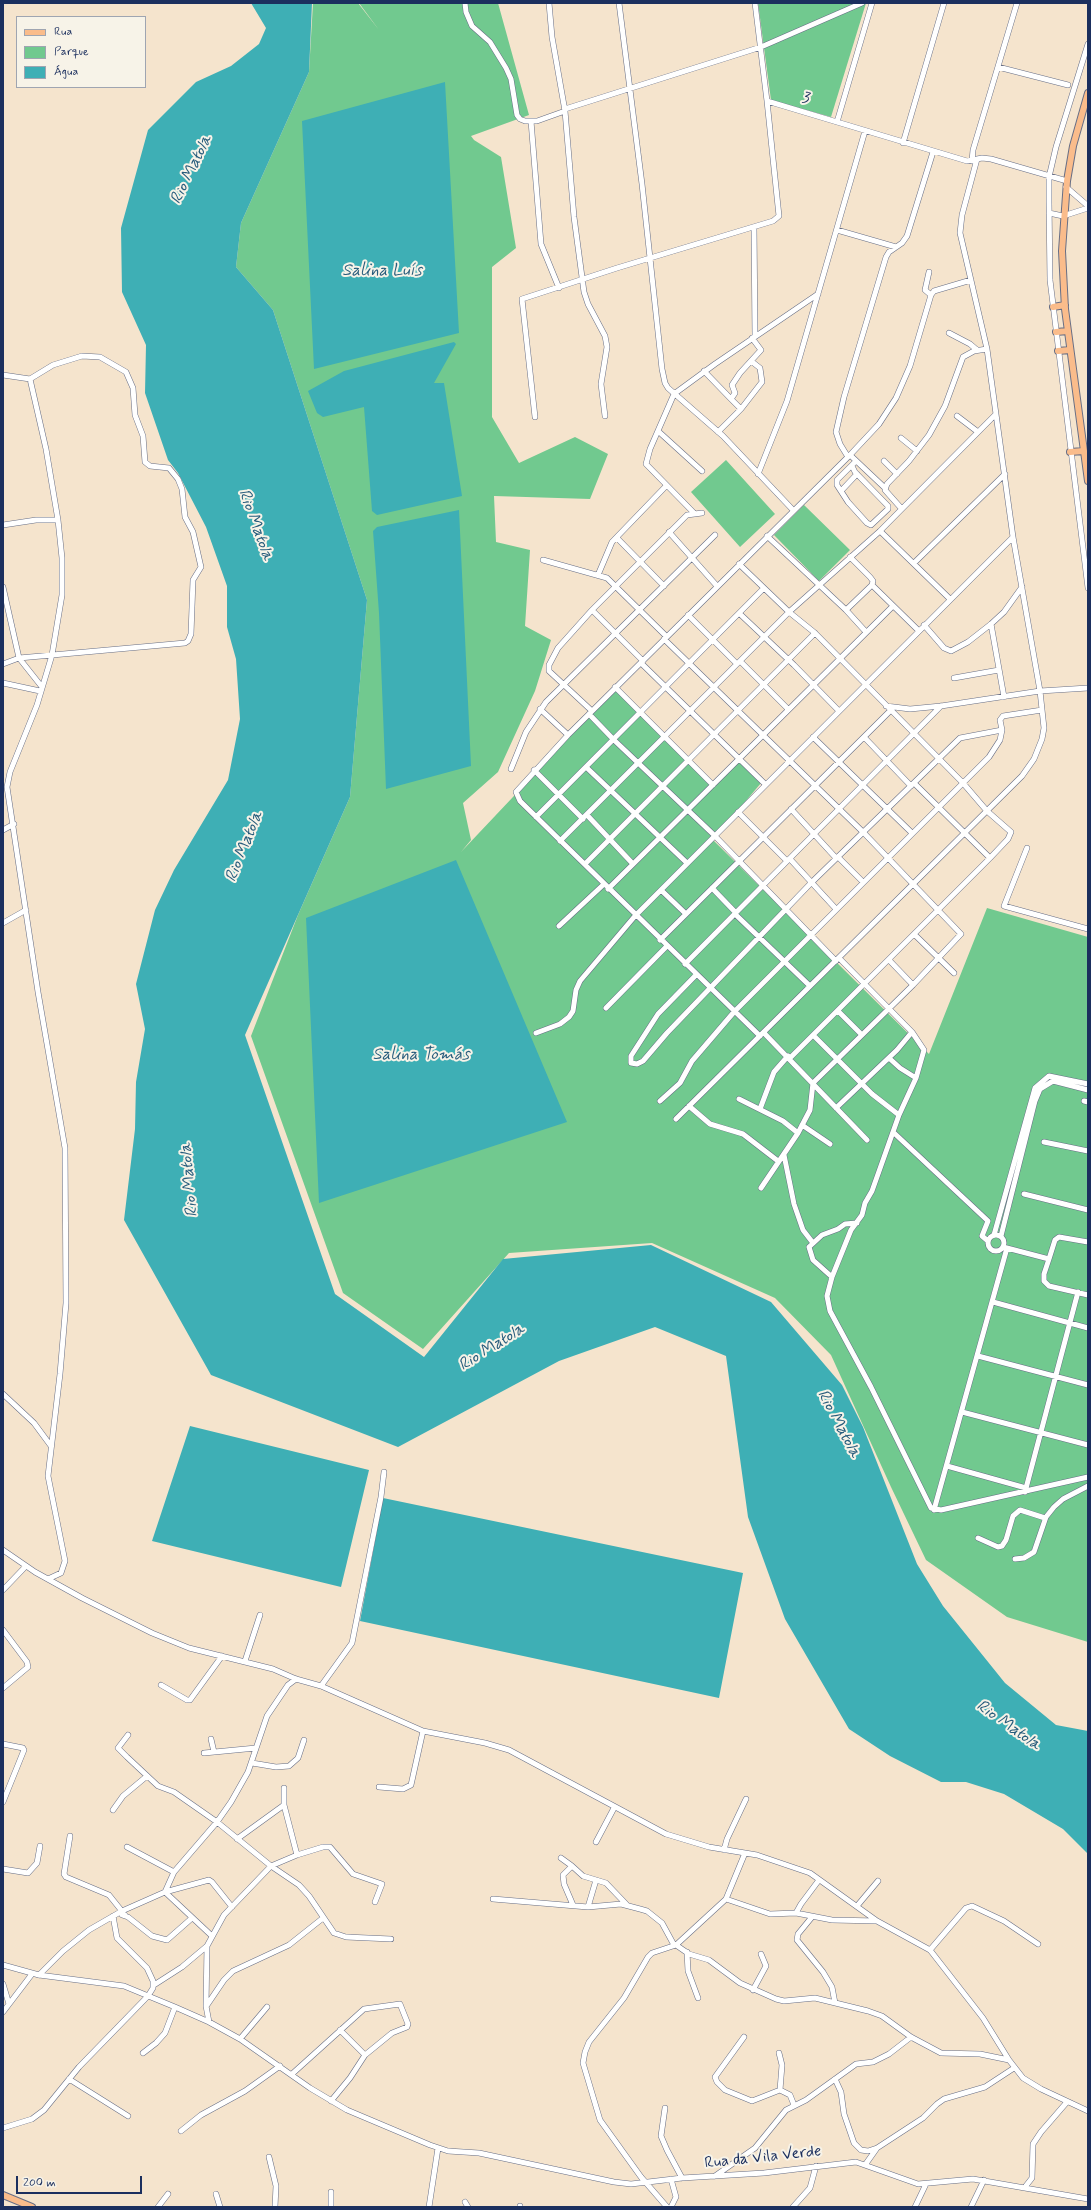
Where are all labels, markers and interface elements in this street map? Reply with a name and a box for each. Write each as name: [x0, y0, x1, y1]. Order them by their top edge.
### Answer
legend: [16, 16, 146, 88]
text: Rua: [54, 24, 72, 40]
text: Parque: [54, 44, 89, 60]
text: Água: [54, 64, 78, 80]
street label: 3: [800, 89, 812, 109]
water label: Rio Matola: [167, 132, 217, 208]
water label: Salina Luís: [342, 261, 422, 281]
water label: Rio Matola: [233, 487, 277, 563]
water label: Rio Matola: [222, 809, 268, 885]
water label: Salina Tomás: [372, 1045, 470, 1065]
water label: Rio Matola: [177, 1142, 203, 1218]
water label: Rio Matola: [455, 1320, 529, 1376]
water label: Rio Matola: [812, 1386, 864, 1462]
water label: Rio Matola: [972, 1696, 1044, 1756]
street label: Rua da Vila Verde: [704, 2142, 822, 2174]
scale bar: [18, 2168, 144, 2194]
text: 200 m: [23, 2175, 56, 2191]

